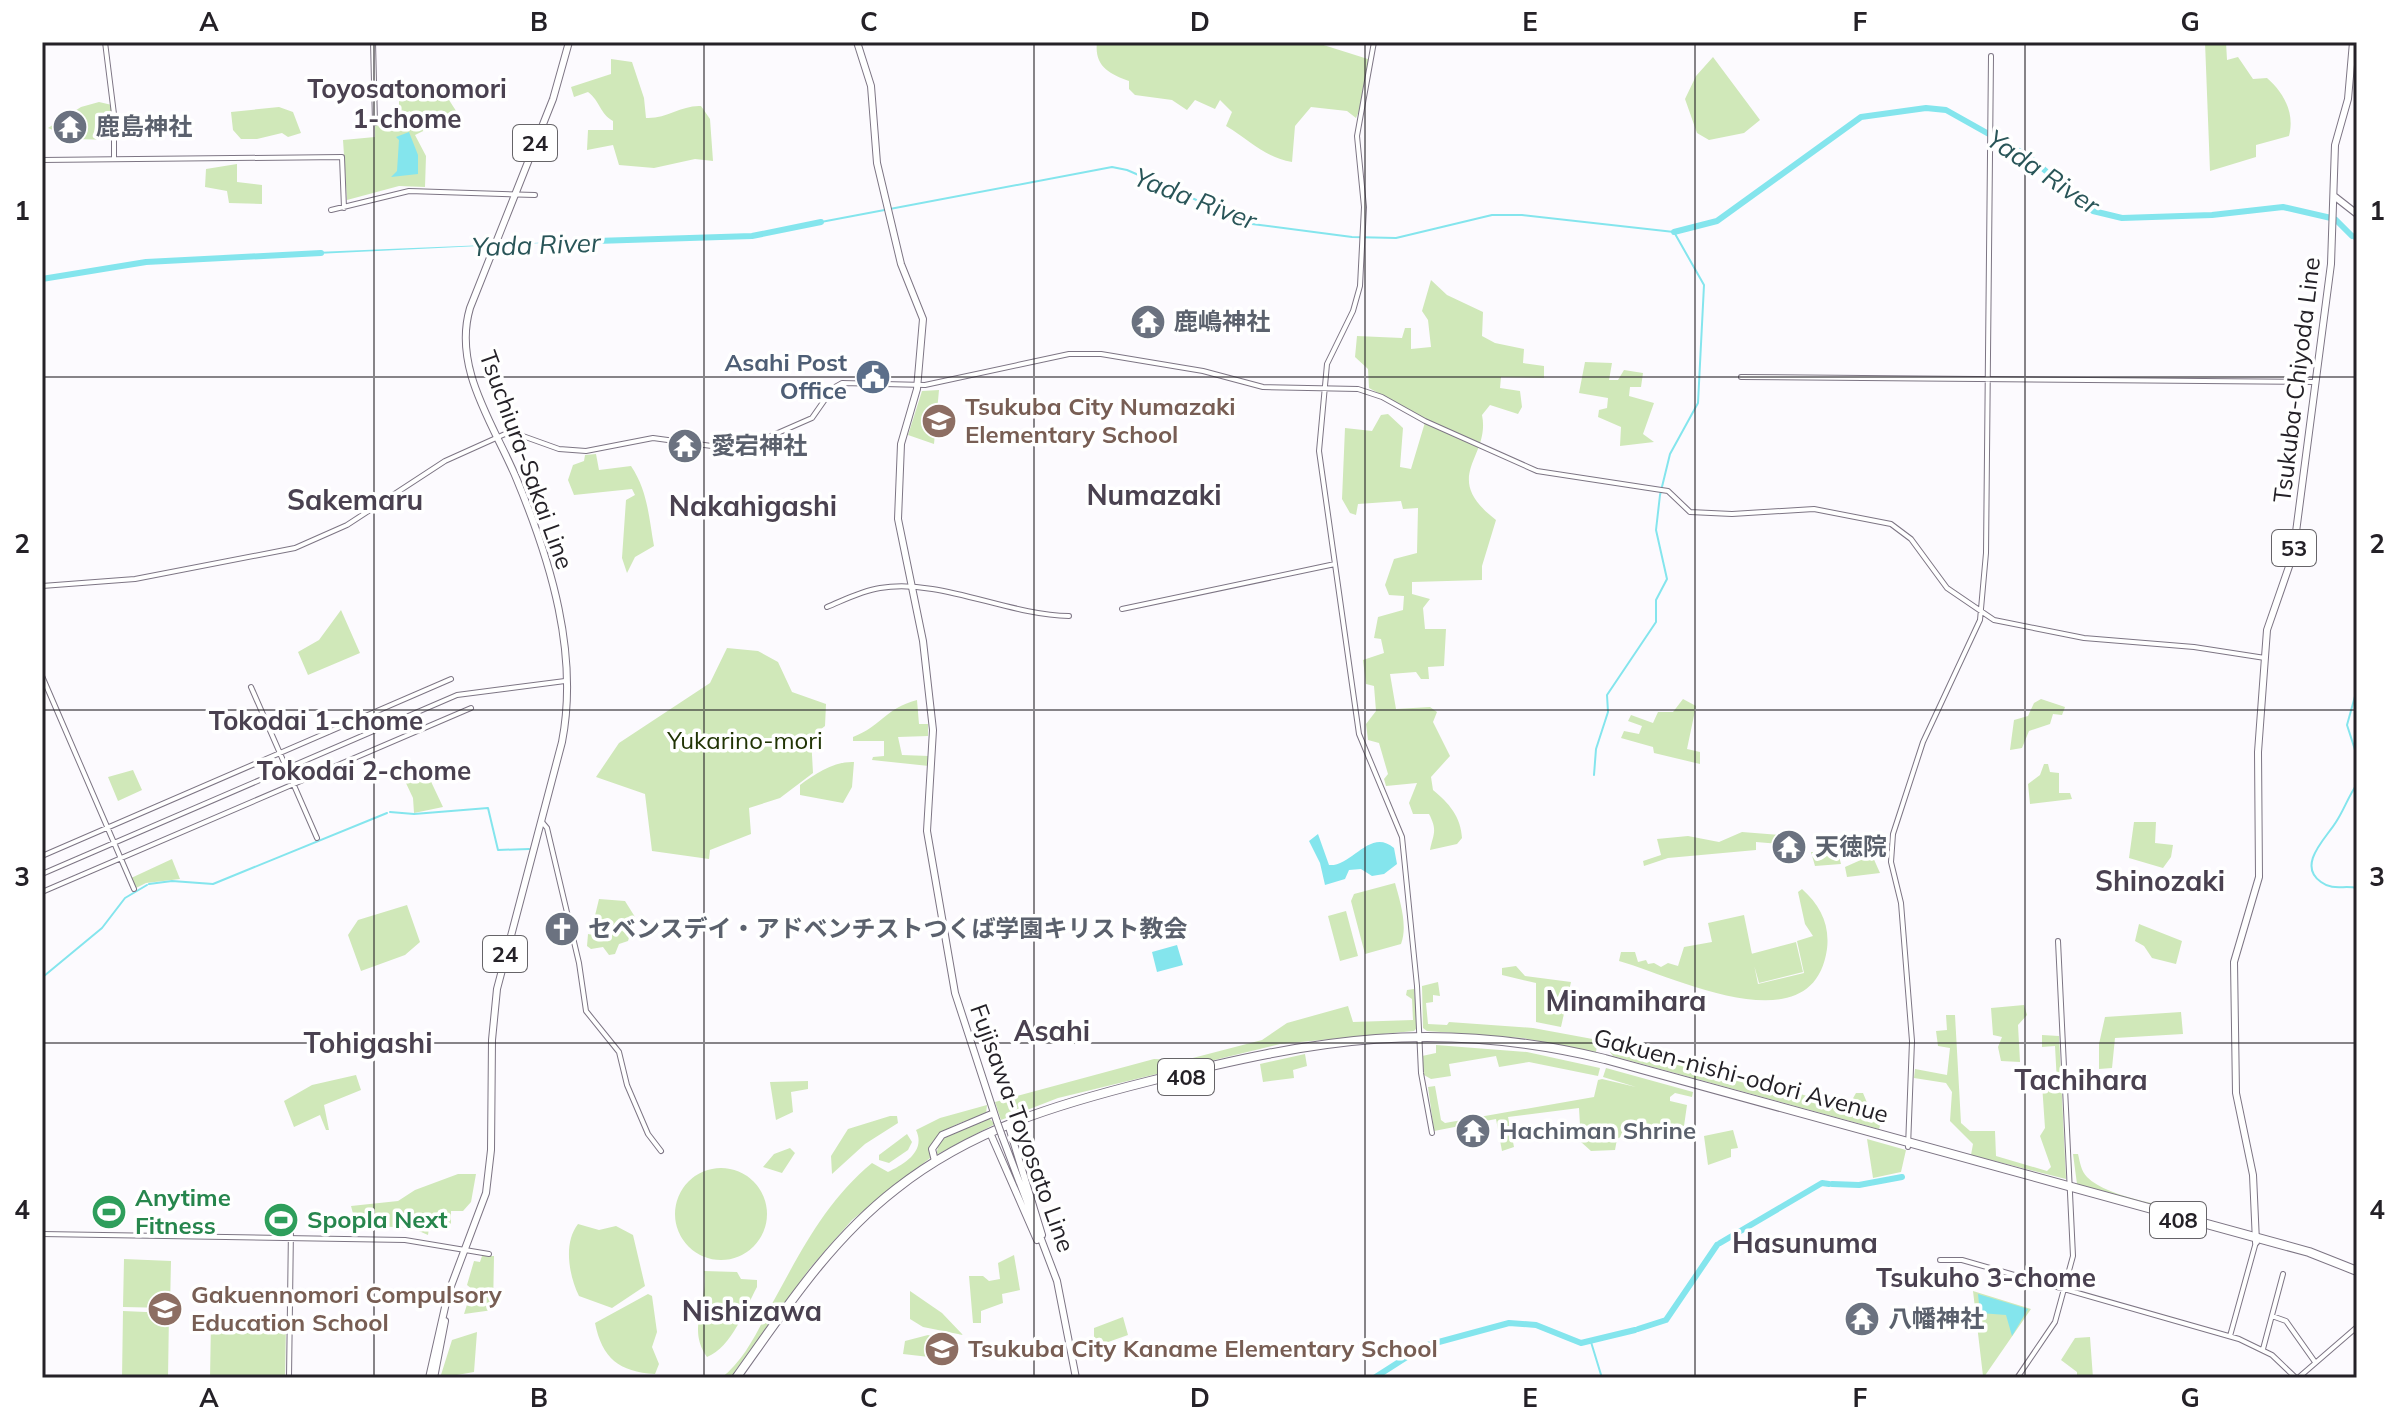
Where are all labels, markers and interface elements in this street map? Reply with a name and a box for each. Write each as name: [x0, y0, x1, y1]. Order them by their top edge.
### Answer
text: A: [199, 5, 219, 38]
text: B: [530, 5, 548, 38]
text: C: [860, 5, 878, 38]
text: D: [1190, 5, 1210, 38]
text: E: [1522, 5, 1538, 38]
text: F: [1853, 5, 1868, 38]
text: G: [2180, 5, 2200, 38]
district label: Toyosatonomori 1-chome: [307, 72, 507, 135]
temple icon: 鹿島神社: [51, 108, 89, 146]
place label: 鹿島神社: [96, 111, 192, 141]
water label: Yada River: [1981, 122, 2107, 222]
road number: 24: [513, 125, 557, 161]
water label: Yada River: [1129, 160, 1263, 238]
text: 1: [14, 194, 30, 227]
text: 1: [2369, 194, 2385, 227]
water label: Yada River: [471, 226, 602, 263]
street label: Tsukuba-Chiyoda Line: [2266, 255, 2326, 504]
temple icon: 鹿嶋神社: [1129, 303, 1167, 341]
place label: 鹿嶋神社: [1174, 306, 1270, 336]
street label: Tsuchiura-Sakai Line: [473, 346, 580, 573]
place label: Asahi Post Office: [724, 347, 847, 405]
public building icon: Asahi Post Office: [854, 358, 892, 396]
place label: Tsukuba City Numazaki Elementary School: [965, 391, 1236, 449]
school or university icon: Tsukuba City Numazaki Elementary School: [920, 402, 958, 440]
temple icon: 愛宕神社: [666, 427, 704, 465]
place label: 愛宕神社: [711, 430, 807, 460]
district label: Numazaki: [1086, 477, 1222, 512]
district label: Sakemaru: [287, 482, 423, 517]
district label: Nakahigashi: [669, 488, 837, 523]
text: 2: [14, 527, 30, 560]
text: 2: [2369, 527, 2385, 560]
road number: 53: [2272, 530, 2316, 566]
district label: Tokodai 1-chome: [209, 704, 423, 737]
park label: Yukarino-mori: [666, 725, 823, 755]
district label: Tokodai 2-chome: [257, 754, 471, 787]
temple icon: 天徳院: [1770, 828, 1808, 866]
place label: 天徳院: [1815, 831, 1887, 861]
text: 3: [14, 860, 30, 893]
text: 3: [2369, 860, 2385, 893]
district label: Shinozaki: [2095, 863, 2225, 898]
church icon: セベンスデイ・アドベンチストつくば学園キリスト教会: [543, 910, 581, 948]
place label: セベンスデイ・アドベンチストつくば学園キリスト教会: [588, 913, 1188, 943]
road number: 24: [483, 936, 527, 972]
district label: Minamihara: [1546, 983, 1706, 1018]
street label: Fujisawa-Toyosato Line: [964, 1000, 1082, 1256]
district label: Asahi: [1014, 1013, 1090, 1048]
street label: Gakuen-nishi-odori Avenue: [1591, 1021, 1892, 1129]
district label: Tohigashi: [304, 1025, 432, 1060]
road number: 408: [1158, 1059, 1214, 1095]
district label: Tachihara: [2014, 1062, 2148, 1097]
temple icon: Hachiman Shrine: [1454, 1112, 1492, 1150]
place label: Hachiman Shrine: [1499, 1115, 1696, 1145]
place label: Anytime Fitness: [135, 1182, 231, 1240]
text: 4: [14, 1193, 30, 1226]
sports icon: Anytime Fitness: [90, 1193, 128, 1231]
text: 4: [2369, 1193, 2385, 1226]
sports icon: Spopla Next: [262, 1201, 300, 1239]
road number: 408: [2150, 1202, 2206, 1238]
place label: Spopla Next: [307, 1204, 448, 1234]
district label: Hasunuma: [1732, 1225, 1878, 1260]
district label: Tsukuho 3-chome: [1876, 1261, 2096, 1294]
place label: Gakuennomori Compulsory Education School: [191, 1279, 503, 1337]
school or university icon: Gakuennomori Compulsory Education School: [146, 1290, 184, 1328]
district label: Nishizawa: [682, 1293, 822, 1328]
temple icon: 八幡神社: [1843, 1300, 1881, 1338]
place label: 八幡神社: [1888, 1303, 1984, 1333]
school or university icon: Tsukuba City Kaname Elementary School: [923, 1330, 961, 1368]
place label: Tsukuba City Kaname Elementary School: [968, 1333, 1438, 1363]
text: A: [199, 1381, 219, 1414]
text: B: [530, 1381, 548, 1414]
text: C: [860, 1381, 878, 1414]
text: D: [1190, 1381, 1210, 1414]
text: E: [1522, 1381, 1538, 1414]
text: F: [1853, 1381, 1868, 1414]
text: G: [2180, 1381, 2200, 1414]

